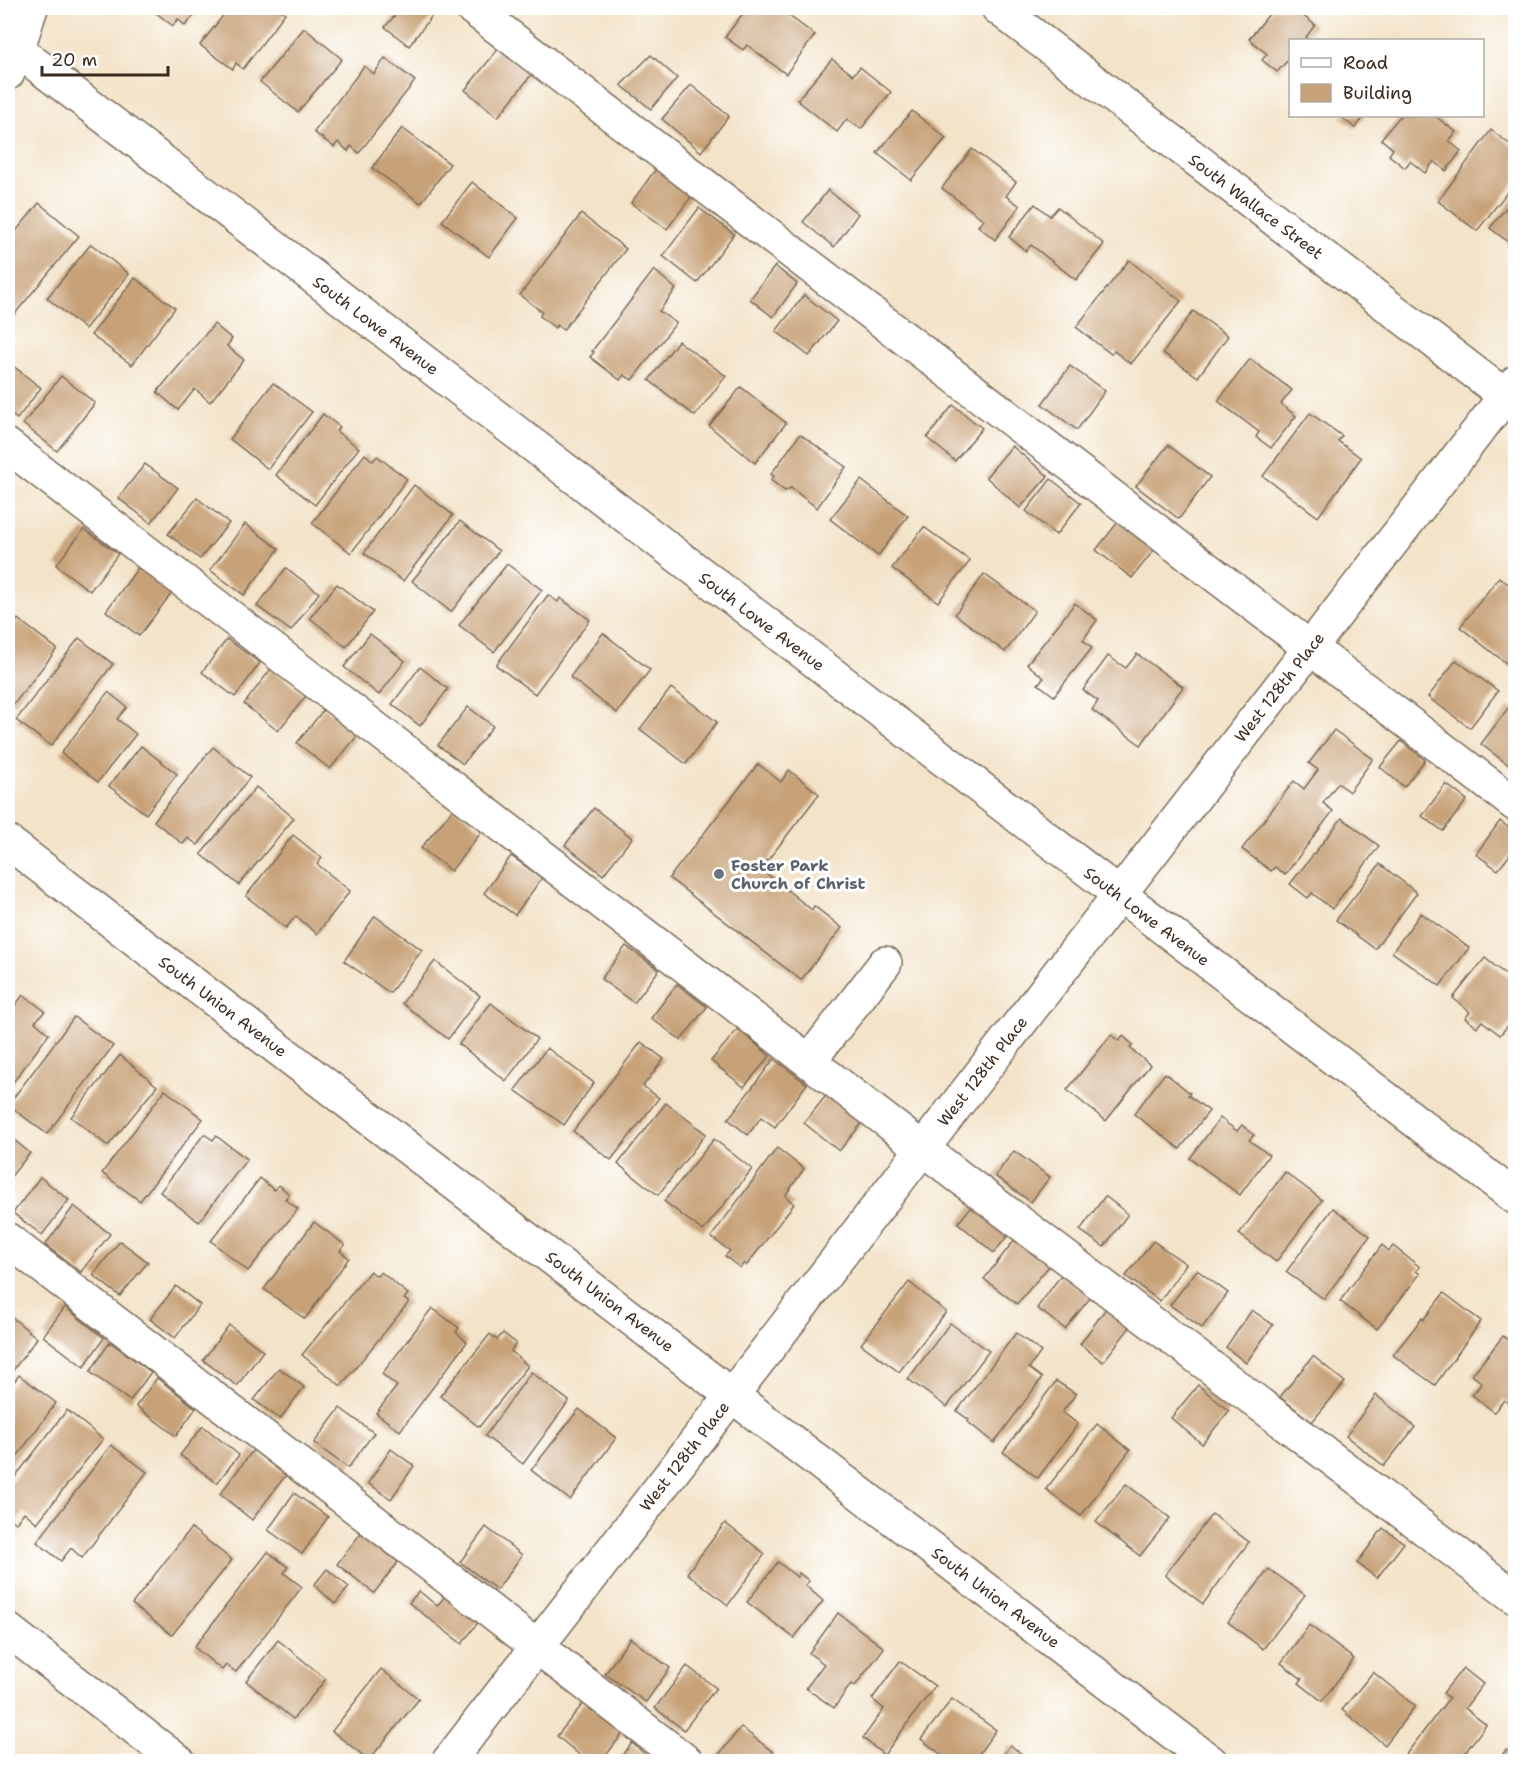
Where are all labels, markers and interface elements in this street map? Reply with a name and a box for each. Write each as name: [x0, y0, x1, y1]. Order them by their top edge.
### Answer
scale bar: [42, 39, 168, 77]
legend: [1289, 39, 1484, 117]
text: 20 m: [51, 48, 97, 72]
text: Road: [1343, 51, 1388, 75]
text: Building: [1343, 81, 1412, 105]
street label: South Wallace Street: [1184, 149, 1327, 264]
street label: South Lowe Avenue: [309, 271, 443, 380]
street label: South Lowe Avenue: [695, 567, 829, 676]
street label: West 128th Place: [1230, 628, 1329, 747]
place label: Foster Park Church of Christ: [731, 855, 866, 894]
street label: South Lowe Avenue: [1080, 862, 1214, 971]
marker: Foster Park Church of Christ: [712, 867, 726, 881]
street label: South Union Avenue: [154, 951, 291, 1062]
street label: West 128th Place: [933, 1012, 1032, 1131]
street label: South Union Avenue: [541, 1246, 678, 1357]
street label: West 128th Place: [635, 1397, 734, 1516]
street label: South Union Avenue: [927, 1542, 1064, 1653]

